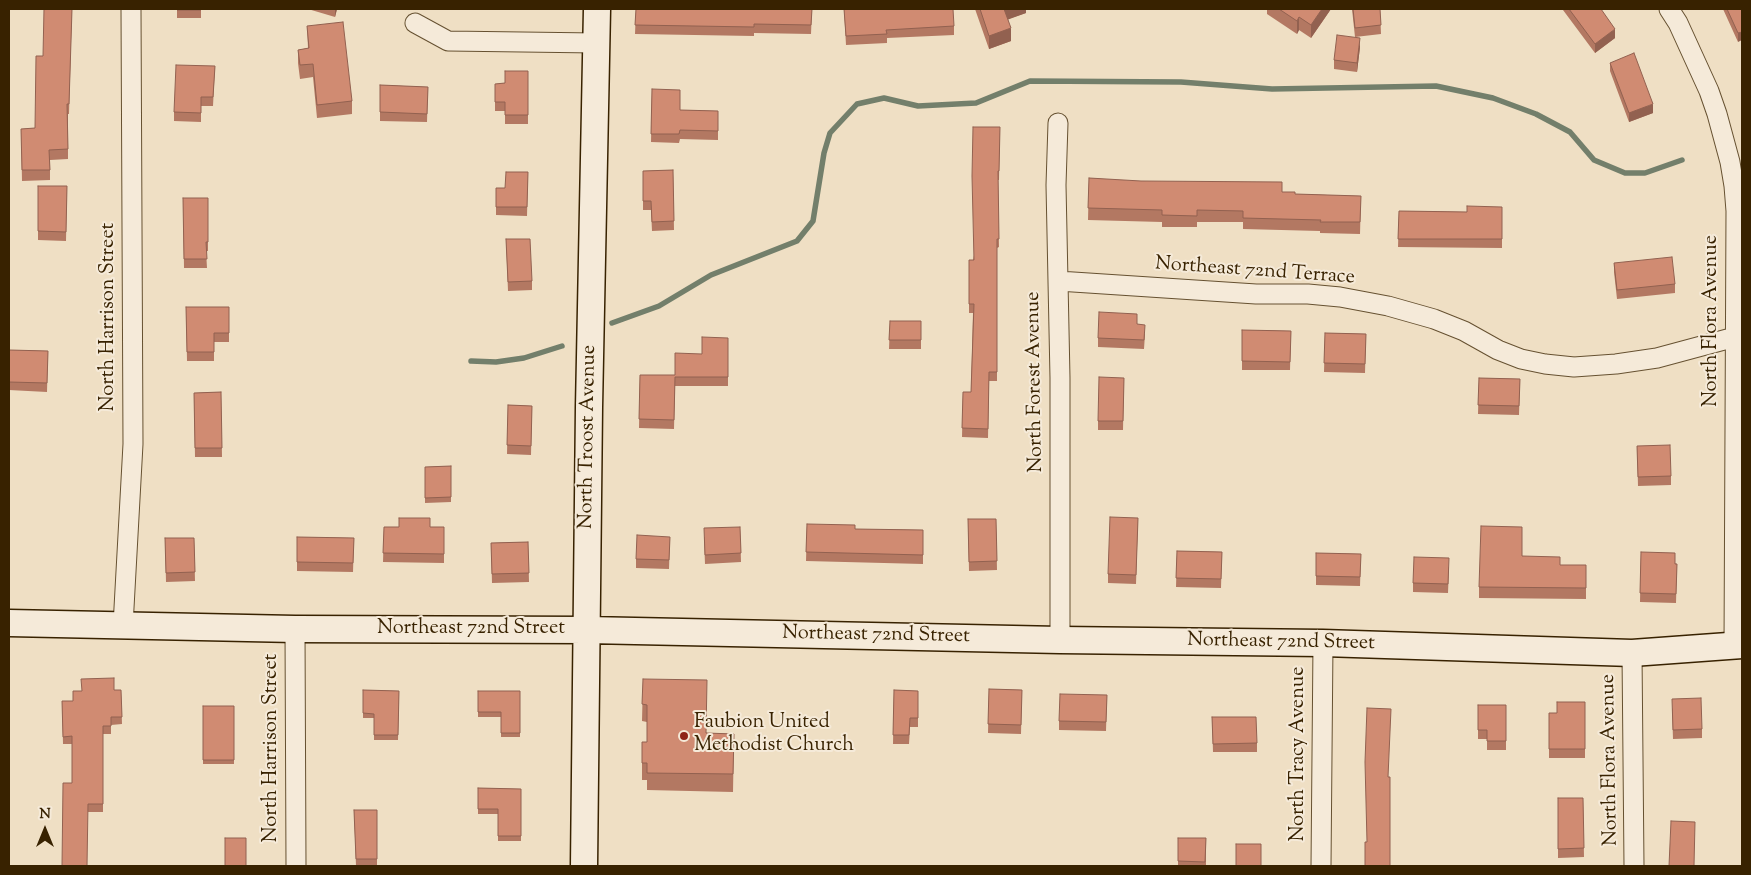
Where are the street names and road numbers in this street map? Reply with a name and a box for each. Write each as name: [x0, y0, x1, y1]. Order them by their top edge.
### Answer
street label: North Harrison Street: [98, 223, 122, 411]
street label: North Flora Avenue: [1701, 235, 1725, 407]
street label: Northeast 72nd Terrace: [1154, 253, 1356, 291]
street label: North Forest Avenue: [1022, 291, 1050, 473]
street label: North Troost Avenue: [575, 345, 603, 529]
street label: Northeast 72nd Street: [377, 618, 565, 642]
street label: Northeast 72nd Street: [782, 622, 970, 650]
street label: Northeast 72nd Street: [1187, 629, 1375, 657]
street label: North Harrison Street: [261, 654, 285, 842]
street label: North Tracy Avenue: [1288, 666, 1312, 842]
street label: North Flora Avenue: [1597, 674, 1625, 846]

